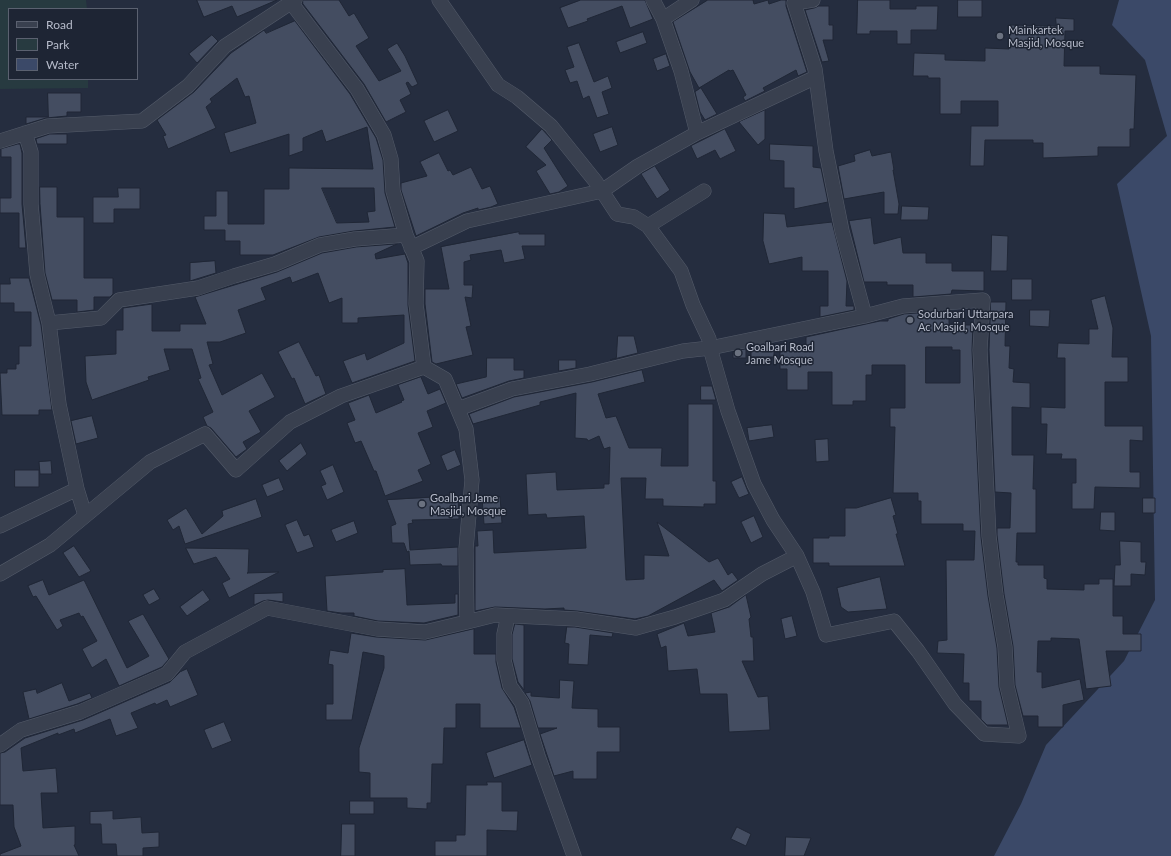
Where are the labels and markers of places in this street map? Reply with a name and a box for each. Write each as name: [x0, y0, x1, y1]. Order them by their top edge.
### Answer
place label: Mainkartek Masjid, Mosque: [1008, 23, 1084, 49]
marker: Mainkartek Masjid, Mosque: [995, 31, 1005, 41]
place label: Sodurbari Uttarpara Ac Masjid, Mosque: [918, 307, 1014, 333]
marker: Sodurbari Uttarpara Ac Masjid, Mosque: [905, 315, 915, 325]
place label: Goalbari Road Jame Mosque: [746, 340, 814, 366]
marker: Goalbari Road Jame Mosque: [733, 348, 743, 358]
place label: Goalbari Jame Masjid, Mosque: [430, 491, 506, 517]
marker: Goalbari Jame Masjid, Mosque: [417, 499, 427, 509]

